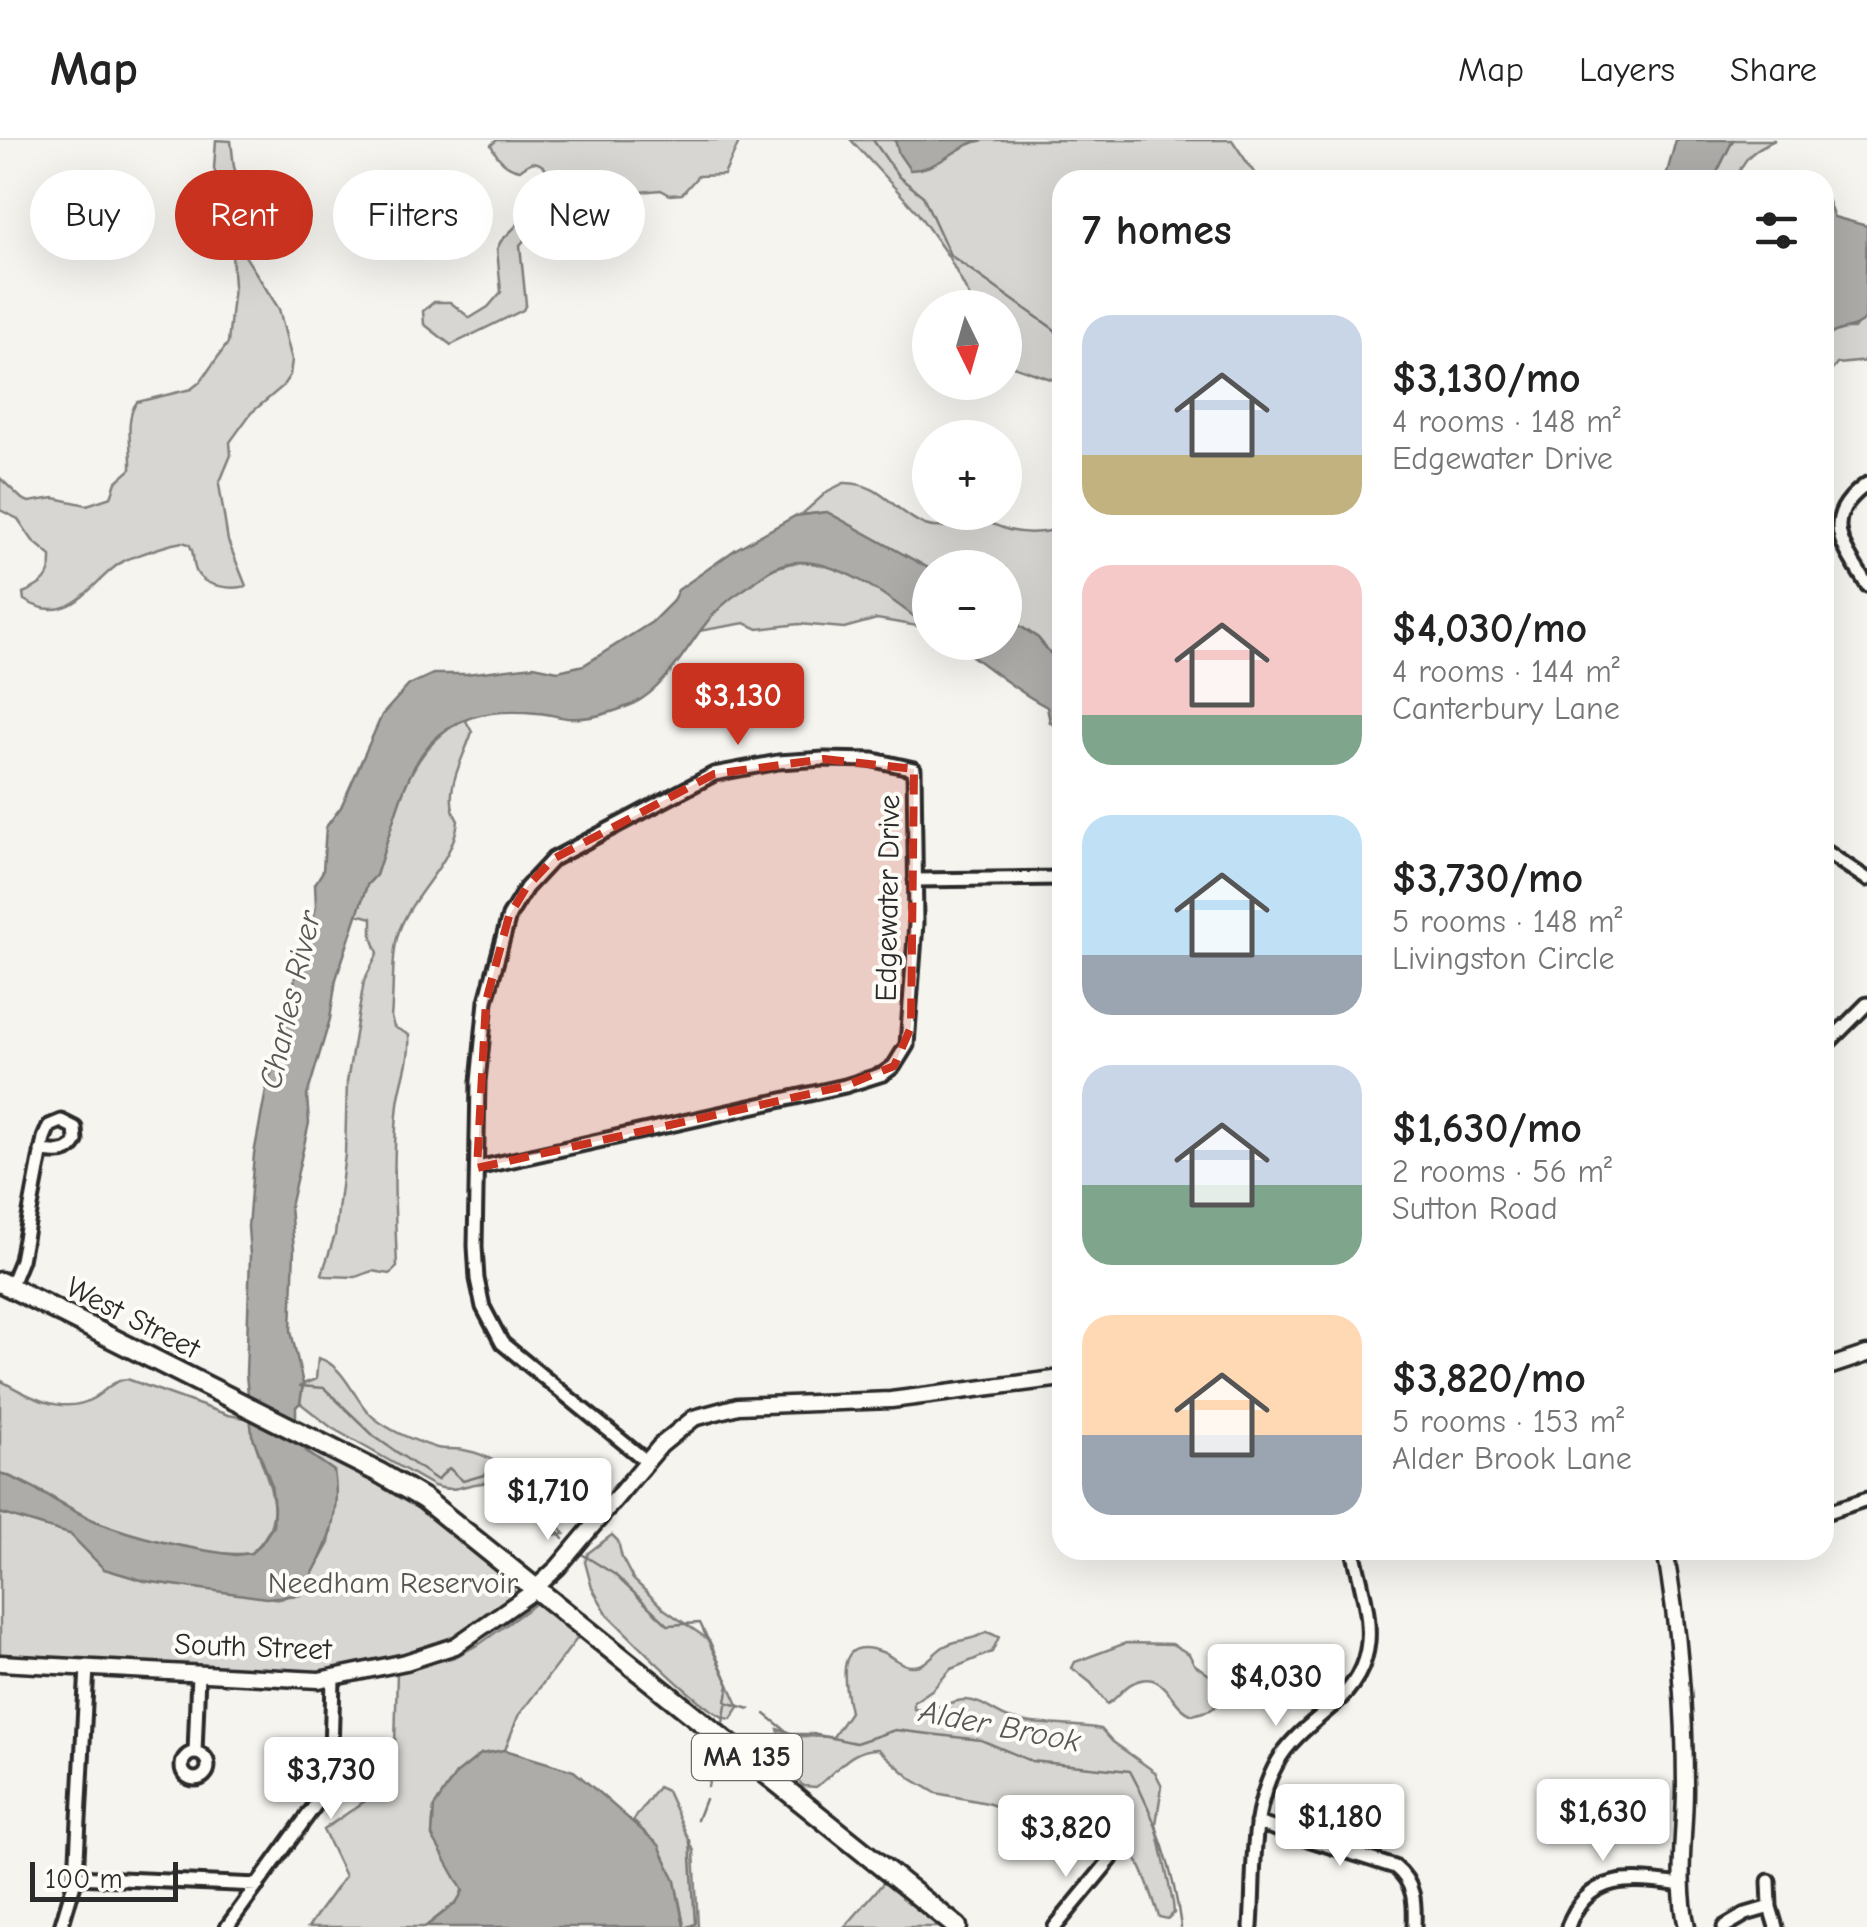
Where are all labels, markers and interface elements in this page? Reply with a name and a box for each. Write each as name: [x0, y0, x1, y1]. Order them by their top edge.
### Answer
text: Map: [50, 42, 138, 97]
text: Map: [1458, 49, 1524, 90]
text: Layers: [1579, 49, 1675, 90]
text: Share: [1730, 49, 1817, 90]
chip: Buy: [30, 170, 155, 260]
chip: Rent: [175, 170, 313, 260]
chip: Filters: [333, 170, 493, 260]
chip: New: [513, 170, 645, 260]
icon: filters: [1749, 203, 1804, 258]
text: 7 homes: [1082, 206, 1232, 255]
north arrow: [912, 290, 1022, 400]
map controls: [912, 290, 1022, 660]
text: $3,130/mo: [1392, 354, 1581, 403]
icon: home: [1162, 355, 1282, 475]
text: 4 rooms · 148 m²: [1392, 403, 1621, 440]
button: +: [912, 420, 1022, 530]
text: Edgewater Drive: [1392, 440, 1613, 477]
button: −: [912, 550, 1022, 660]
text: $4,030/mo: [1392, 604, 1587, 653]
icon: home: [1162, 605, 1282, 725]
text: 4 rooms · 144 m²: [1392, 653, 1620, 690]
pin: $3,130: [657, 663, 819, 748]
text: $3,130: [694, 677, 782, 714]
text: Canterbury Lane: [1392, 690, 1620, 727]
street label: Edgewater Drive: [869, 794, 907, 1002]
text: $3,730/mo: [1392, 854, 1583, 903]
icon: home: [1162, 855, 1282, 975]
text: 5 rooms · 148 m²: [1392, 903, 1623, 940]
water label: Charles River: [252, 906, 329, 1093]
text: Livingston Circle: [1392, 940, 1615, 977]
text: $1,630/mo: [1392, 1104, 1582, 1153]
icon: home: [1162, 1105, 1282, 1225]
text: 2 rooms · 56 m²: [1392, 1153, 1612, 1190]
text: Sutton Road: [1392, 1190, 1558, 1227]
street label: West Street: [60, 1269, 207, 1367]
text: $3,820/mo: [1392, 1354, 1586, 1403]
icon: home: [1162, 1355, 1282, 1475]
text: 5 rooms · 153 m²: [1392, 1403, 1624, 1440]
text: Alder Brook Lane: [1392, 1440, 1632, 1477]
pin: $1,710: [467, 1458, 629, 1543]
text: $1,710: [506, 1472, 590, 1509]
park label: Needham Reservoir: [268, 1566, 518, 1601]
street label: South Street: [174, 1627, 334, 1667]
pin: $4,030: [1195, 1644, 1357, 1729]
text: $4,030: [1230, 1658, 1322, 1695]
water label: Alder Brook: [915, 1692, 1084, 1760]
road number: MA 135: [692, 1734, 802, 1780]
pin: $3,730: [250, 1737, 412, 1822]
text: $3,730: [286, 1751, 376, 1788]
pin: $1,630: [1522, 1779, 1684, 1864]
pin: $1,180: [1259, 1784, 1421, 1869]
text: $1,630: [1559, 1793, 1647, 1830]
pin: $3,820: [985, 1795, 1147, 1880]
text: $1,180: [1297, 1798, 1383, 1835]
text: $3,820: [1020, 1809, 1112, 1846]
scale bar: [30, 1857, 178, 1902]
text: 100 m: [45, 1863, 123, 1895]

